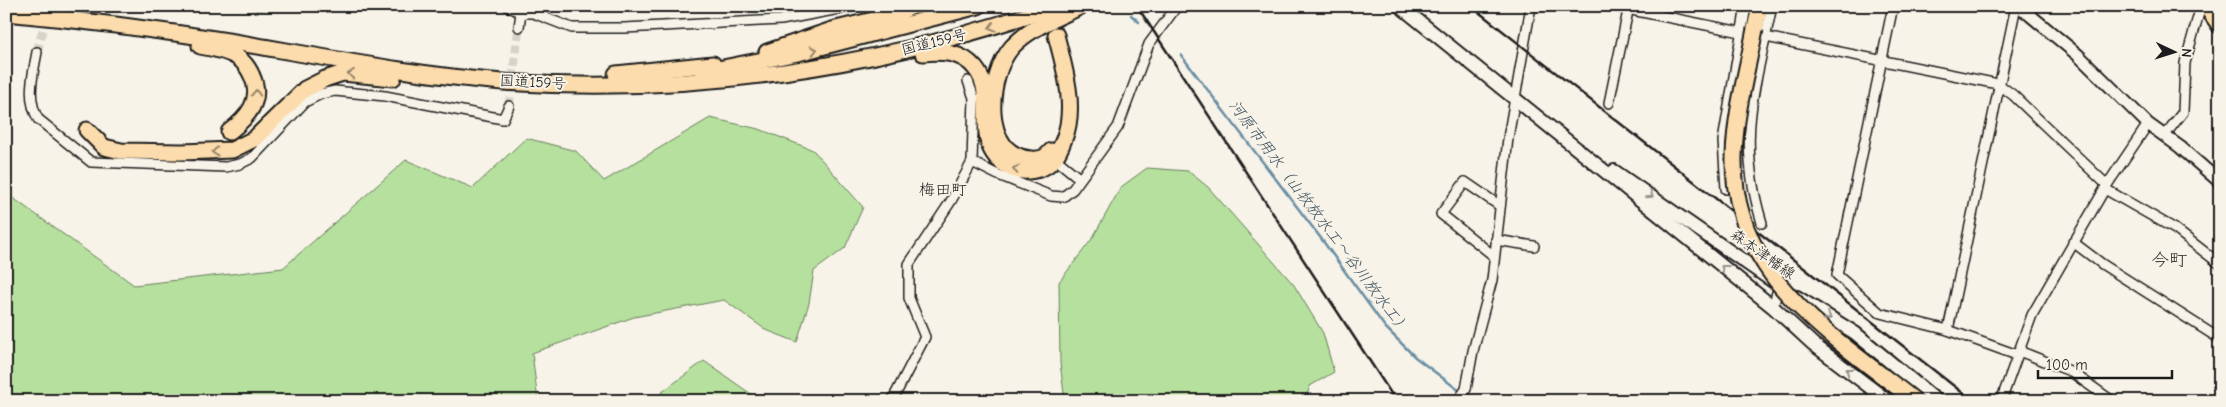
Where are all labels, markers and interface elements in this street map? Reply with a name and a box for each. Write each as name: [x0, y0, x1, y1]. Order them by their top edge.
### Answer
one-way arrow: [988, 22, 997, 32]
street label: 国道159号: [899, 25, 969, 59]
north arrow: [2148, 28, 2198, 78]
one-way arrow: [809, 45, 817, 55]
text: N: [2178, 48, 2195, 58]
one-way arrow: [346, 69, 354, 80]
street label: 国道159号: [499, 71, 567, 93]
one-way arrow: [250, 89, 261, 97]
water label: 河原市用水（山牧放水工～谷川放水工）: [1225, 97, 1413, 337]
one-way arrow: [211, 146, 219, 157]
one-way arrow: [1011, 164, 1020, 175]
district label: 梅田町: [919, 181, 967, 199]
one-way arrow: [1644, 189, 1654, 198]
street label: 森本津幡線: [1727, 225, 1799, 283]
district label: 今町: [2151, 250, 2187, 271]
one-way arrow: [1720, 265, 1729, 274]
one-way arrow: [1822, 310, 1831, 320]
scale bar: [2038, 347, 2172, 379]
text: 100 m: [2046, 356, 2088, 374]
one-way arrow: [1846, 369, 1855, 377]

